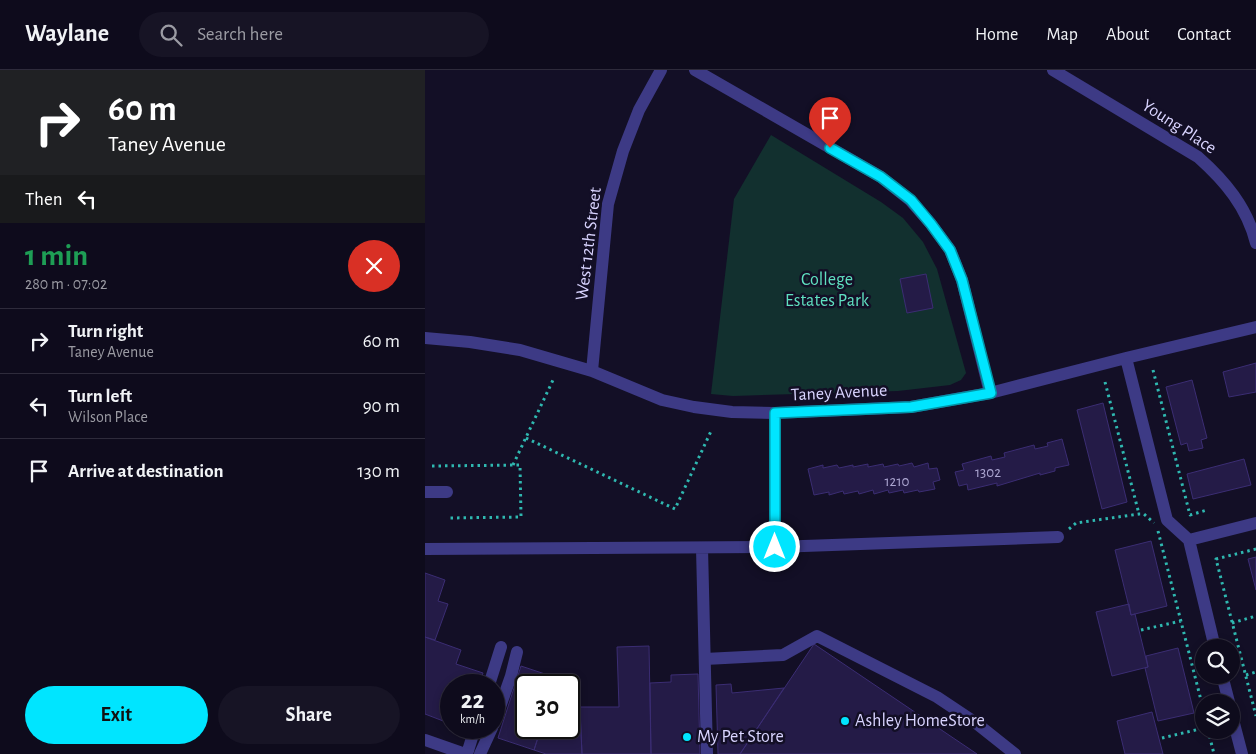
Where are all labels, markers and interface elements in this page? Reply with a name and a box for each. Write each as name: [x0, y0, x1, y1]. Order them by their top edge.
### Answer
search box: [139, 12, 489, 57]
icon: search: [157, 21, 185, 49]
text: Waylane: [25, 22, 109, 46]
text: Search here: [197, 25, 283, 44]
text: Home: [975, 26, 1018, 44]
text: Map: [1046, 26, 1078, 44]
text: About: [1106, 26, 1149, 44]
text: Contact: [1177, 26, 1231, 44]
icon: right: [25, 90, 90, 155]
text: 60 m: [108, 92, 177, 127]
street label: Young Place: [1139, 96, 1219, 158]
pin: [809, 97, 851, 148]
icon: arrive: [816, 104, 844, 132]
text: Taney Avenue: [108, 133, 226, 155]
icon: left: [73, 185, 101, 213]
street label: West 12th Street: [573, 186, 605, 302]
text: Then: [25, 190, 63, 209]
button: close: [348, 240, 400, 292]
text: 1 min: [25, 241, 88, 271]
park label: College Estates Park: [785, 271, 870, 310]
text: 280 m · 07:02: [25, 276, 107, 292]
text: Turn right: [68, 322, 143, 341]
icon: right: [25, 327, 53, 355]
text: 60 m: [363, 332, 400, 351]
text: Taney Avenue: [68, 344, 154, 360]
street label: Taney Avenue: [790, 381, 888, 405]
text: Turn left: [68, 387, 132, 406]
icon: left: [25, 392, 53, 420]
text: 90 m: [363, 397, 400, 416]
text: Wilson Place: [68, 409, 148, 425]
icon: arrive: [25, 457, 53, 485]
text: Arrive at destination: [68, 462, 224, 481]
text: 130 m: [357, 462, 400, 481]
house number: 1302: [975, 465, 1001, 480]
house number: 1210: [884, 474, 910, 489]
position arrow: [748, 520, 800, 572]
map controls: [1195, 639, 1240, 739]
button: search: [1195, 639, 1240, 684]
speed limit sign: 30: [515, 674, 580, 739]
button: Exit: [25, 686, 208, 744]
button: Share: [218, 686, 400, 744]
text: 22: [461, 688, 484, 713]
button: layers: [1195, 694, 1240, 739]
place label: Ashley HomeStore: [855, 712, 985, 730]
text: km/h: [460, 713, 485, 725]
marker: Ashley HomeStore: [839, 715, 851, 727]
place label: My Pet Store: [697, 728, 784, 746]
marker: My Pet Store: [681, 731, 693, 743]

